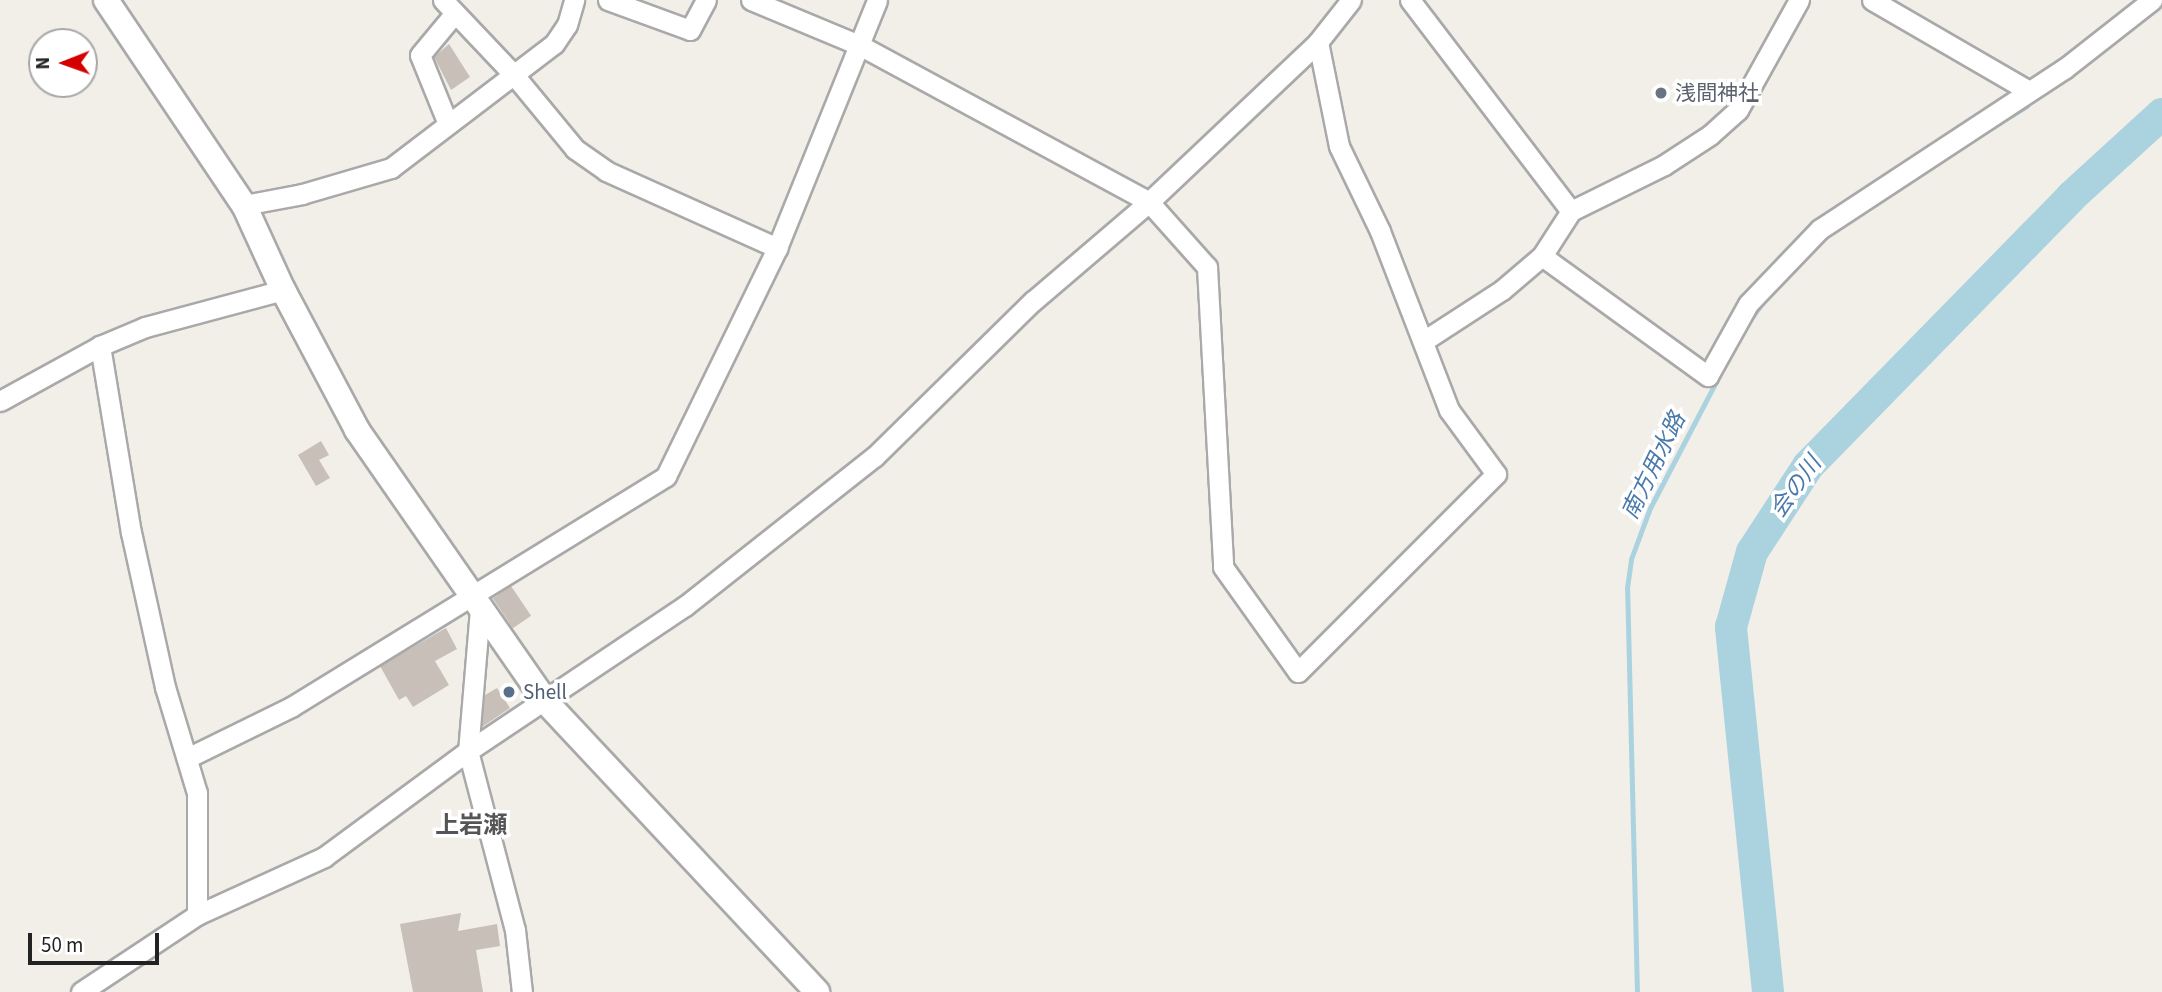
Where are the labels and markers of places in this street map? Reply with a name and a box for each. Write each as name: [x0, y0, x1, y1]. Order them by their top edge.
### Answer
place label: 浅間神社: [1675, 80, 1759, 106]
marker: 浅間神社: [1653, 85, 1669, 101]
place label: Shell: [523, 679, 567, 705]
marker: Shell: [501, 684, 517, 700]

